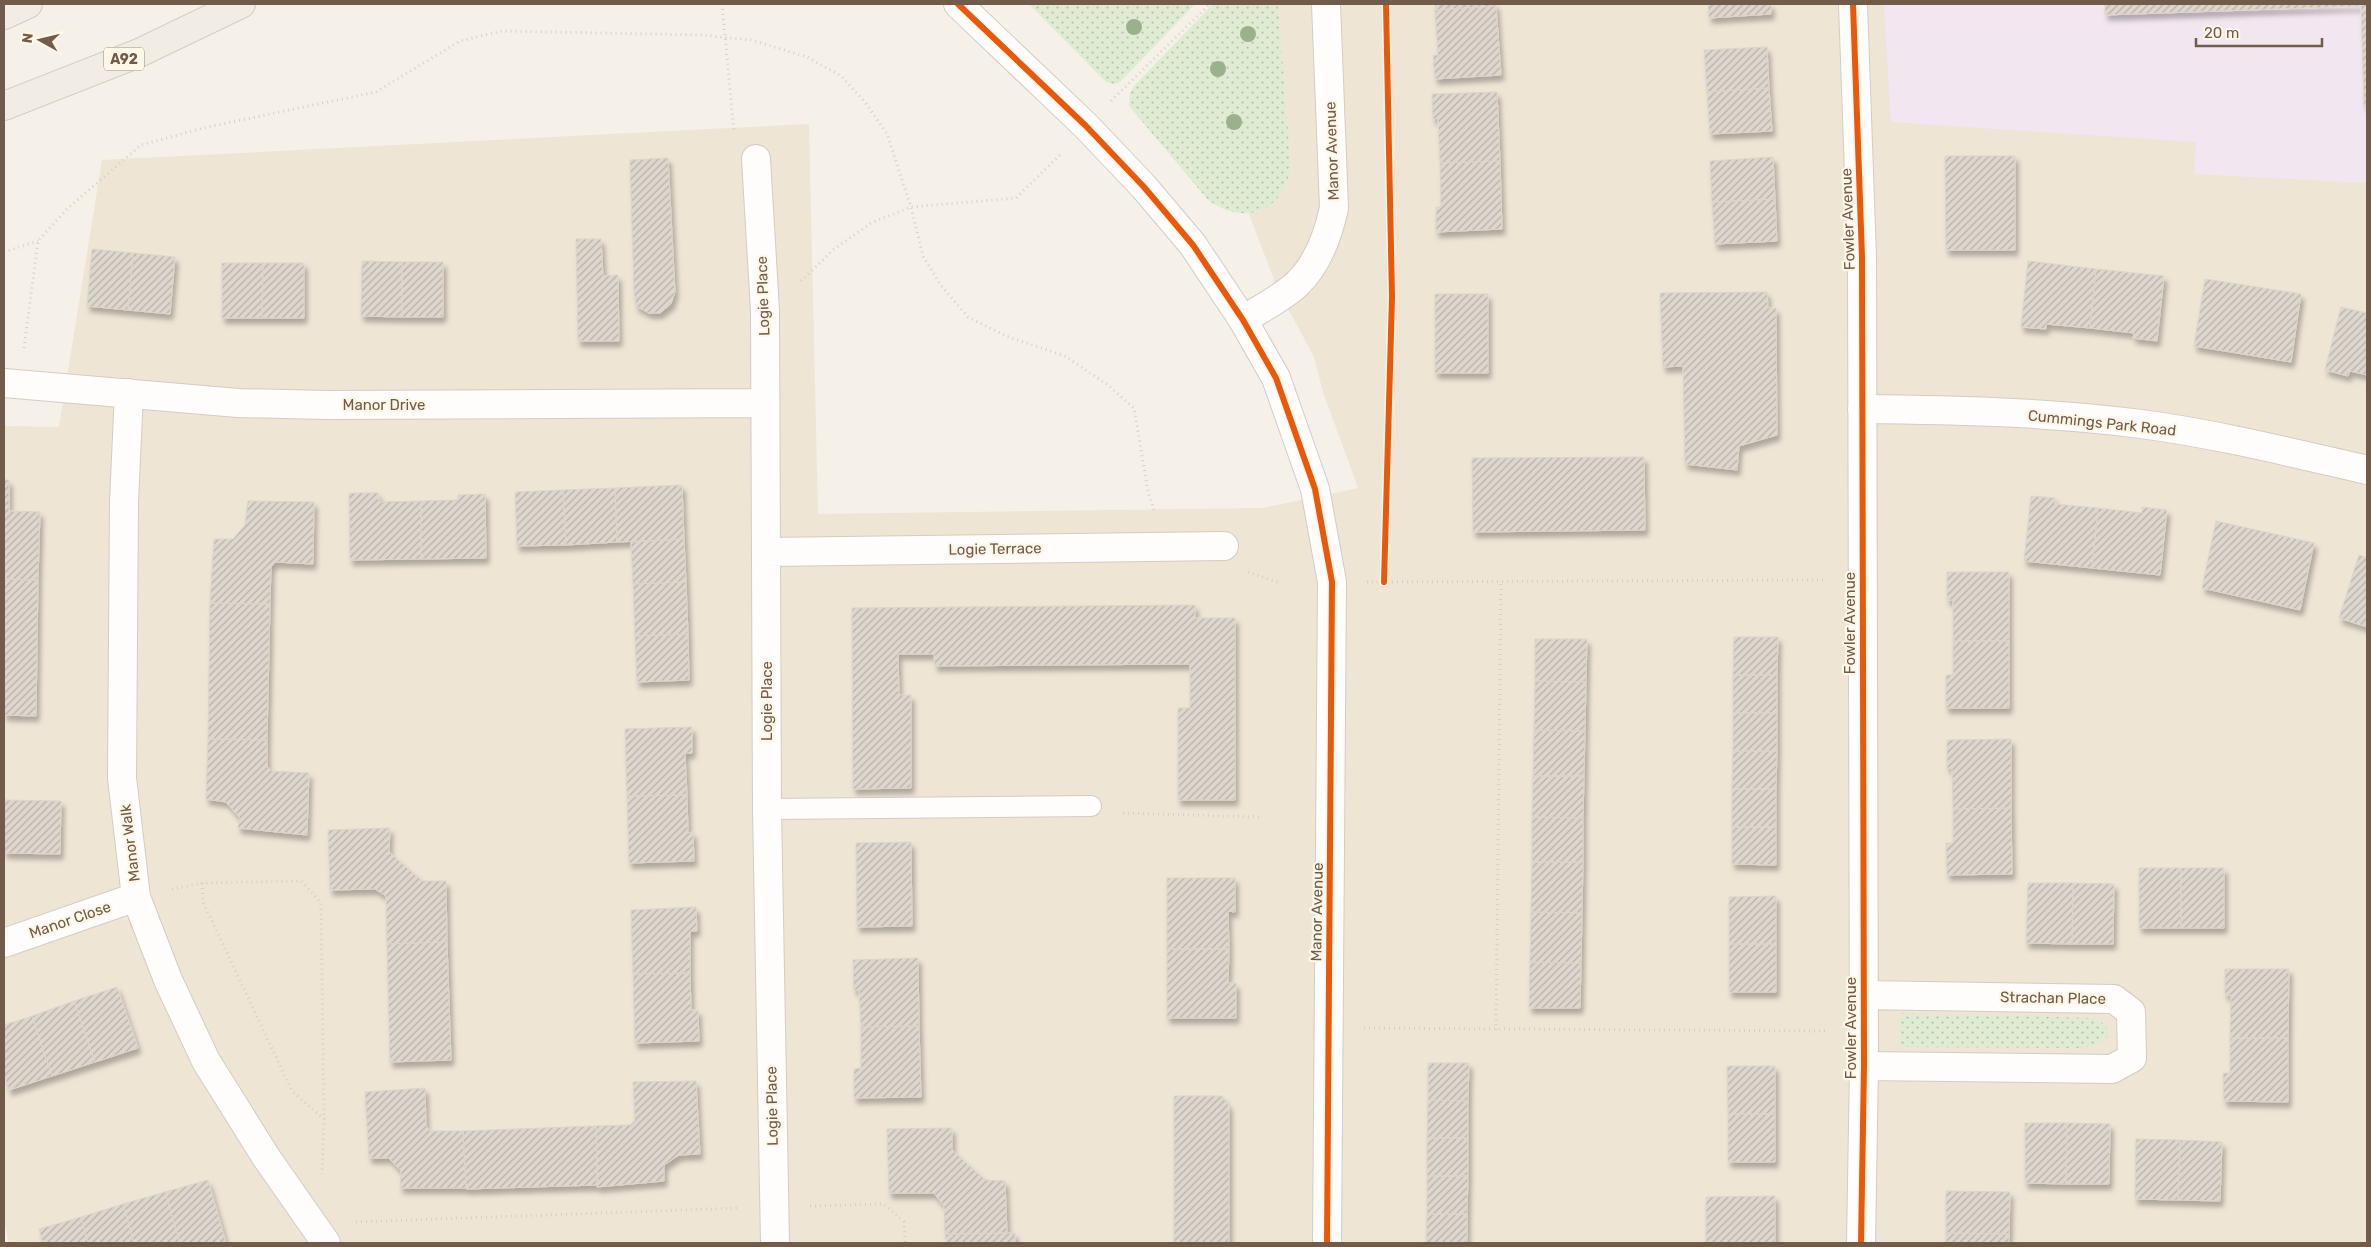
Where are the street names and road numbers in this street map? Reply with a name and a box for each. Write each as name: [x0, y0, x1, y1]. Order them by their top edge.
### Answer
road number: A92: [104, 48, 144, 70]
street label: Manor Avenue: [1321, 101, 1343, 201]
street label: Fowler Avenue: [1837, 168, 1859, 270]
street label: Logie Place: [753, 256, 773, 336]
street label: Manor Drive: [342, 396, 426, 414]
street label: Cummings Park Road: [2027, 406, 2177, 440]
street label: Logie Terrace: [948, 539, 1042, 559]
street label: Fowler Avenue: [1841, 572, 1859, 674]
street label: Logie Place: [758, 661, 776, 741]
street label: Manor Walk: [116, 803, 144, 883]
street label: Manor Avenue: [1307, 862, 1327, 962]
street label: Manor Close: [27, 898, 113, 942]
street label: Fowler Avenue: [1842, 977, 1860, 1079]
street label: Strachan Place: [2000, 988, 2106, 1008]
street label: Logie Place: [762, 1066, 782, 1146]

